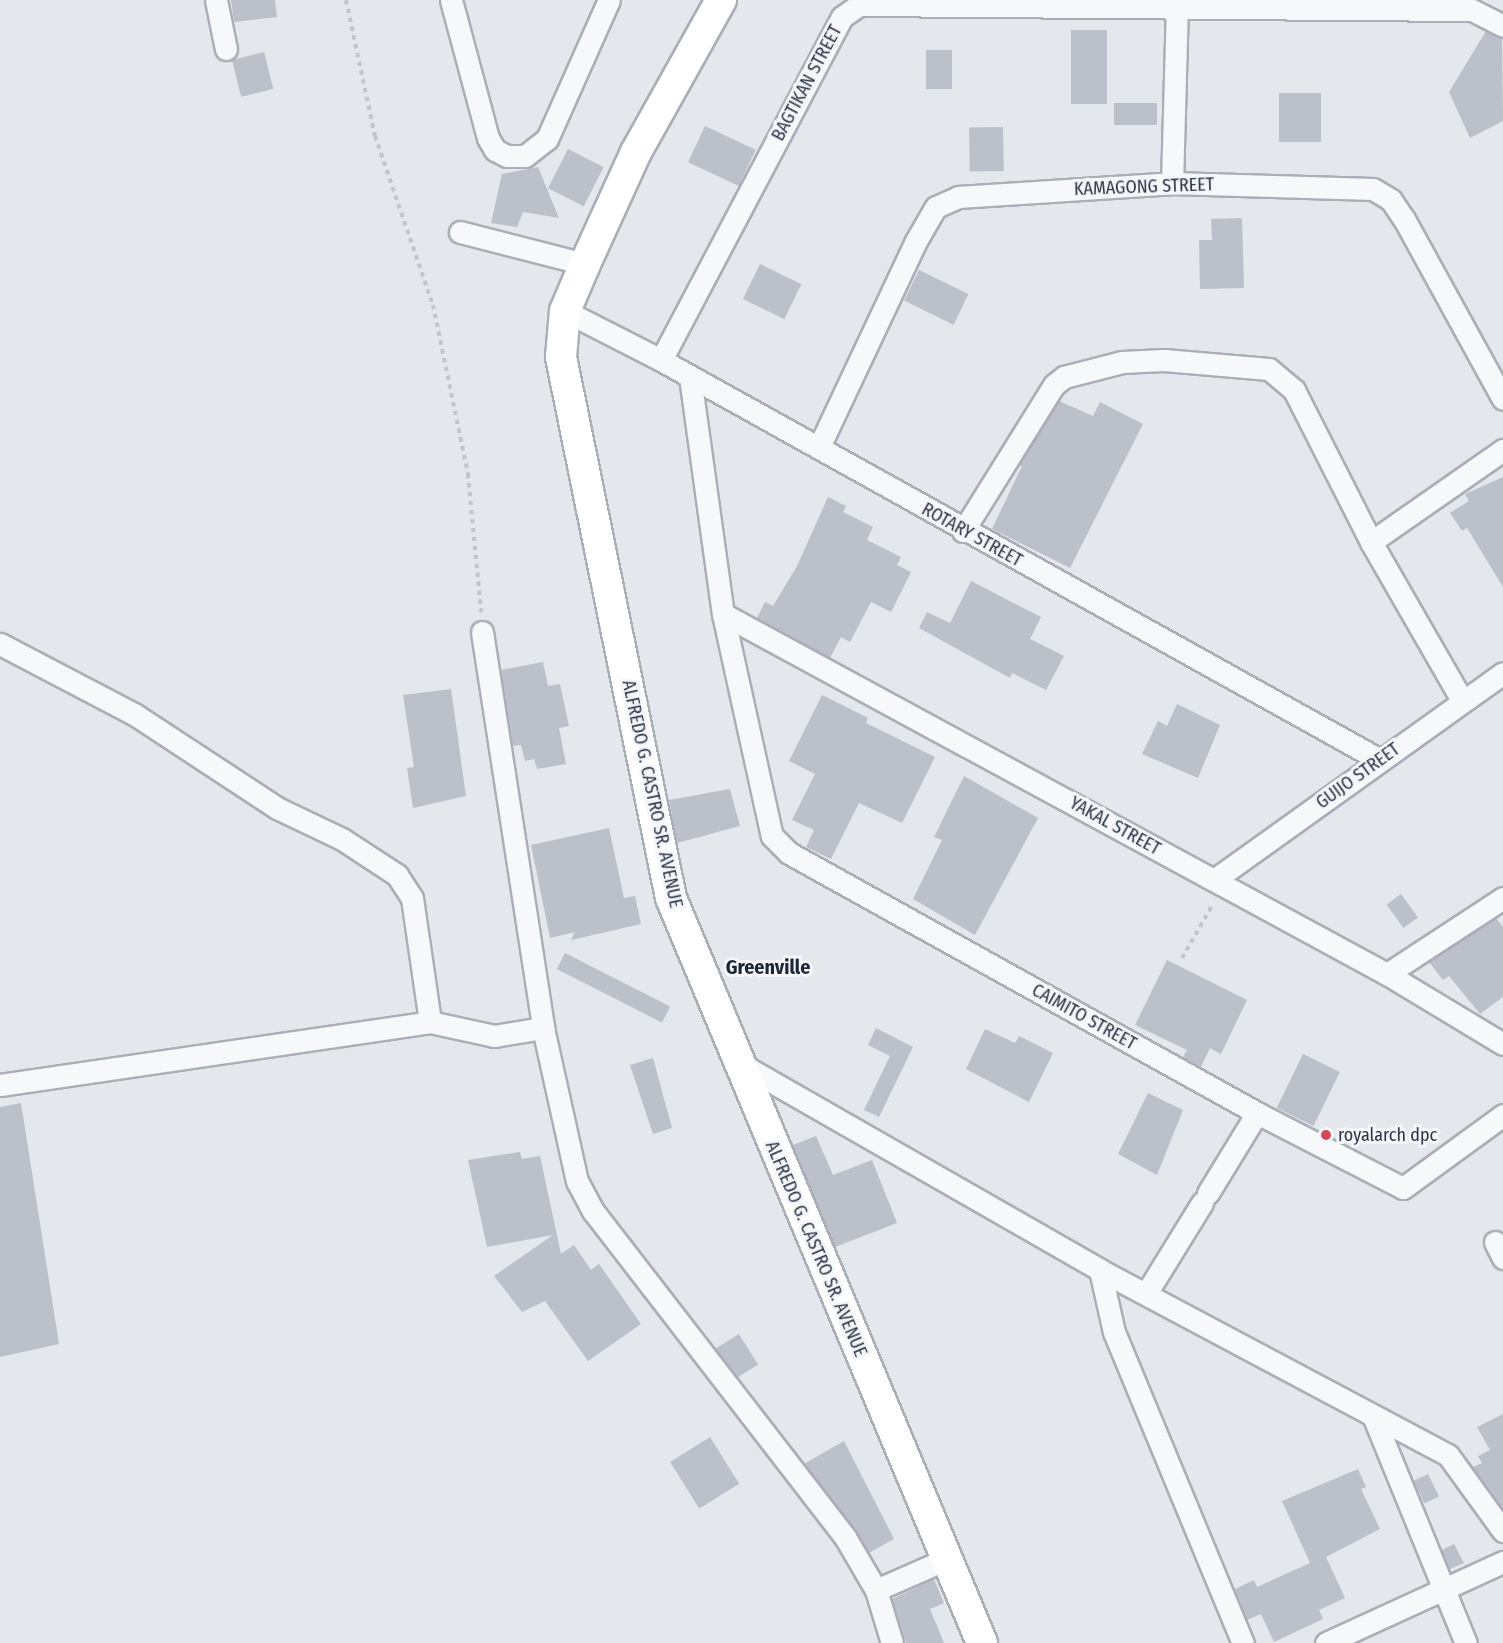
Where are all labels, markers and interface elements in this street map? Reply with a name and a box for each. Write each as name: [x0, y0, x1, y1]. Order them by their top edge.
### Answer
street label: BAGTIKAN STREET: [767, 21, 847, 145]
street label: KAMAGONG STREET: [1074, 174, 1214, 200]
street label: ROTARY STREET: [918, 498, 1026, 572]
street label: ALFREDO G. CASTRO SR. AVENUE: [617, 678, 687, 910]
street label: GUIJO STREET: [1312, 738, 1404, 814]
street label: YAKAL STREET: [1066, 792, 1164, 860]
district label: Greenville: [726, 955, 810, 979]
street label: CAIMITO STREET: [1028, 979, 1140, 1055]
place label: royalarch dpc: [1338, 1124, 1437, 1146]
marker: royalarch dpc: [1319, 1128, 1333, 1142]
street label: ALFREDO G. CASTRO SR. AVENUE: [761, 1138, 871, 1360]

